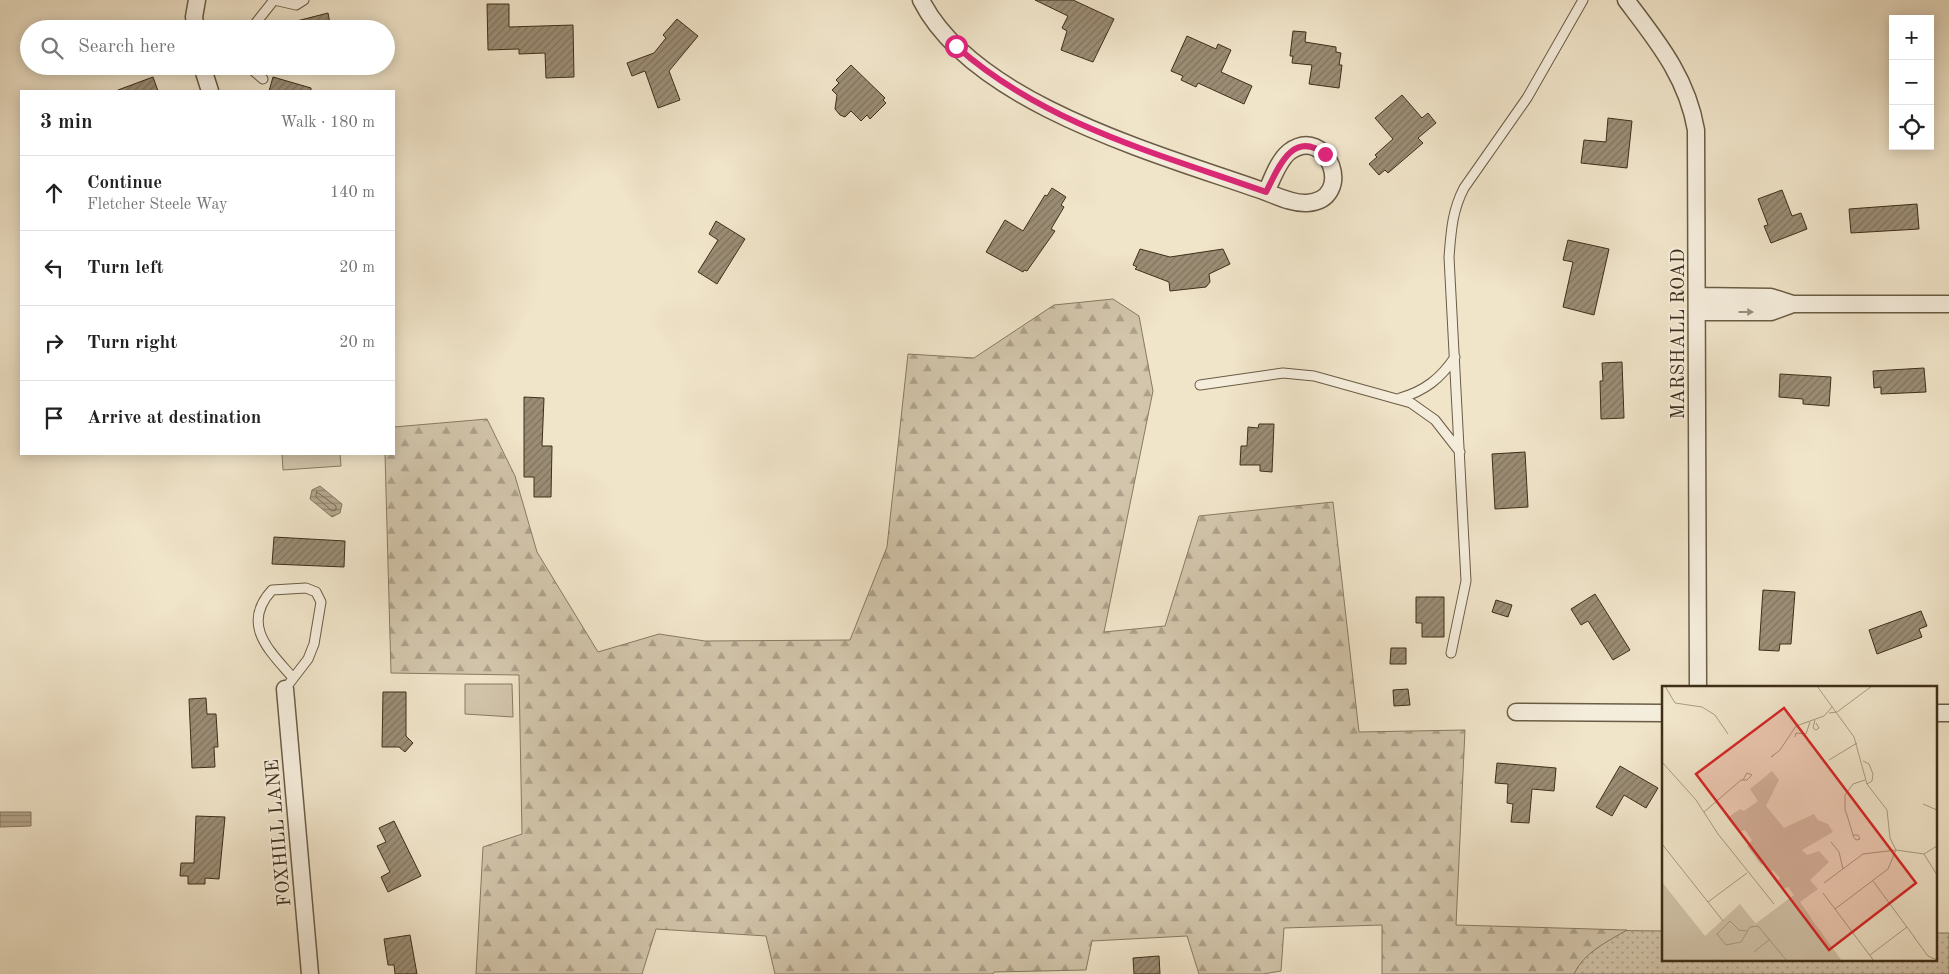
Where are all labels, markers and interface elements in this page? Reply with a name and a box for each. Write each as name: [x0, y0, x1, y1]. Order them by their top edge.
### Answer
map controls: [1889, 15, 1934, 150]
button: +: [1889, 15, 1934, 60]
search box: [20, 20, 395, 75]
icon: search: [38, 34, 66, 62]
route start: [945, 35, 968, 58]
text: Search here: [78, 38, 175, 57]
button: −: [1889, 60, 1934, 105]
button: locate: [1889, 105, 1934, 150]
text: 3 min: [40, 112, 93, 133]
text: Walk · 180 m: [280, 115, 375, 131]
route end: [1314, 143, 1337, 166]
text: Continue: [87, 174, 162, 193]
icon: ahead: [40, 179, 68, 207]
text: 140 m: [330, 185, 375, 201]
text: Fletcher Steele Way: [87, 197, 228, 213]
street label: MARSHALL ROAD: [1670, 248, 1689, 420]
icon: left: [40, 254, 68, 282]
text: Turn left: [87, 259, 164, 278]
text: 20 m: [339, 260, 375, 276]
one-way arrow: [1738, 308, 1754, 316]
icon: right: [40, 329, 68, 357]
text: Turn right: [87, 334, 177, 353]
text: 20 m: [339, 335, 375, 351]
icon: arrive: [40, 404, 68, 432]
text: Arrive at destination: [87, 409, 261, 428]
inset map: [1662, 686, 1936, 962]
street label: FOXHILL LANE: [264, 758, 295, 907]

